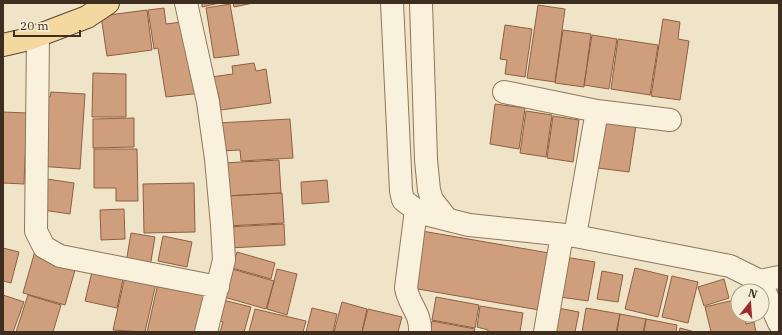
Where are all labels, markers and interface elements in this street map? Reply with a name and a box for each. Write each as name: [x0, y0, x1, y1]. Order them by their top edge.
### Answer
scale bar: [14, 12, 80, 38]
text: 20 m: [20, 18, 49, 33]
north arrow: [730, 283, 770, 323]
text: N: [747, 285, 759, 301]

